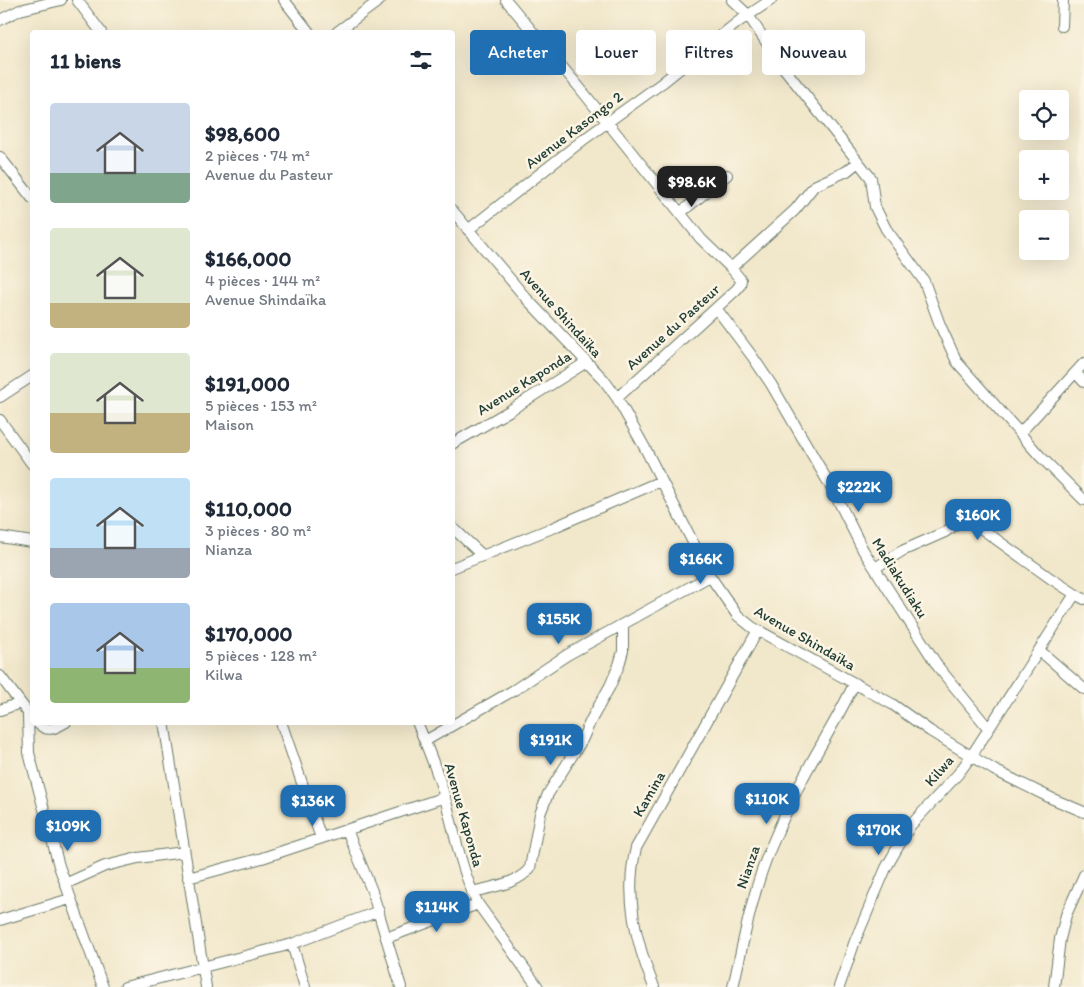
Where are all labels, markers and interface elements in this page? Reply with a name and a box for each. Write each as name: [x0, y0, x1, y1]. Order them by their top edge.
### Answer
chip: Acheter: [470, 30, 566, 75]
chip: Louer: [576, 30, 656, 75]
chip: Filtres: [666, 30, 752, 75]
chip: Nouveau: [762, 30, 865, 75]
icon: filters: [407, 46, 435, 74]
text: 11 biens: [50, 48, 121, 73]
street label: Avenue Kasongo 2: [522, 88, 626, 172]
map controls: [1019, 90, 1069, 260]
button: locate: [1019, 90, 1069, 140]
text: $98,600: [205, 121, 280, 146]
icon: home: [90, 123, 150, 183]
text: 2 pièces · 74 m²: [205, 146, 310, 165]
button: +: [1019, 150, 1069, 200]
text: Avenue du Pasteur: [205, 165, 333, 184]
pin: $98.6K: [651, 166, 733, 208]
text: $98.6K: [668, 172, 716, 191]
button: −: [1019, 210, 1069, 260]
text: $166,000: [205, 246, 291, 271]
icon: home: [90, 248, 150, 308]
street label: Avenue Shindaïka: [516, 265, 606, 361]
text: 4 pièces · 144 m²: [205, 271, 320, 290]
street label: Avenue du Pasteur: [622, 280, 724, 374]
text: Avenue Shindaïka: [205, 290, 326, 309]
street label: Avenue Kaponda: [474, 347, 575, 419]
text: $191,000: [205, 371, 290, 396]
icon: home: [90, 373, 150, 433]
text: 5 pièces · 153 m²: [205, 396, 317, 415]
text: Maison: [205, 415, 254, 434]
pin: $222K: [824, 470, 894, 513]
text: $222K: [837, 477, 881, 496]
text: $110,000: [205, 496, 292, 521]
icon: home: [90, 498, 150, 558]
pin: $160K: [943, 498, 1013, 541]
text: $160K: [956, 505, 1000, 524]
text: 3 pièces · 80 m²: [205, 521, 311, 540]
street label: Madiakudiaku: [868, 535, 932, 621]
text: Nianza: [205, 540, 252, 559]
pin: $166K: [666, 542, 736, 585]
text: $166K: [680, 549, 722, 568]
pin: $155K: [524, 602, 594, 645]
street label: Avenue Shindaïka: [751, 602, 859, 674]
text: $155K: [538, 609, 580, 628]
text: $170,000: [205, 621, 293, 646]
icon: home: [90, 623, 150, 683]
text: 5 pièces · 128 m²: [205, 646, 317, 665]
text: Kilwa: [205, 665, 243, 684]
pin: $191K: [516, 724, 586, 766]
text: $191K: [530, 730, 572, 749]
street label: Kilwa: [921, 751, 958, 790]
street label: Avenue Kaponda: [441, 761, 488, 869]
street label: Kamina: [629, 768, 669, 820]
pin: $110K: [732, 782, 802, 825]
pin: $136K: [278, 784, 348, 827]
text: $110K: [745, 789, 789, 808]
text: $136K: [292, 791, 334, 810]
pin: $109K: [33, 810, 103, 852]
pin: $170K: [844, 814, 914, 856]
text: $109K: [46, 816, 90, 835]
text: $170K: [857, 820, 901, 839]
street label: Nianza: [732, 843, 764, 891]
pin: $114K: [402, 890, 472, 933]
text: $114K: [416, 897, 458, 916]

